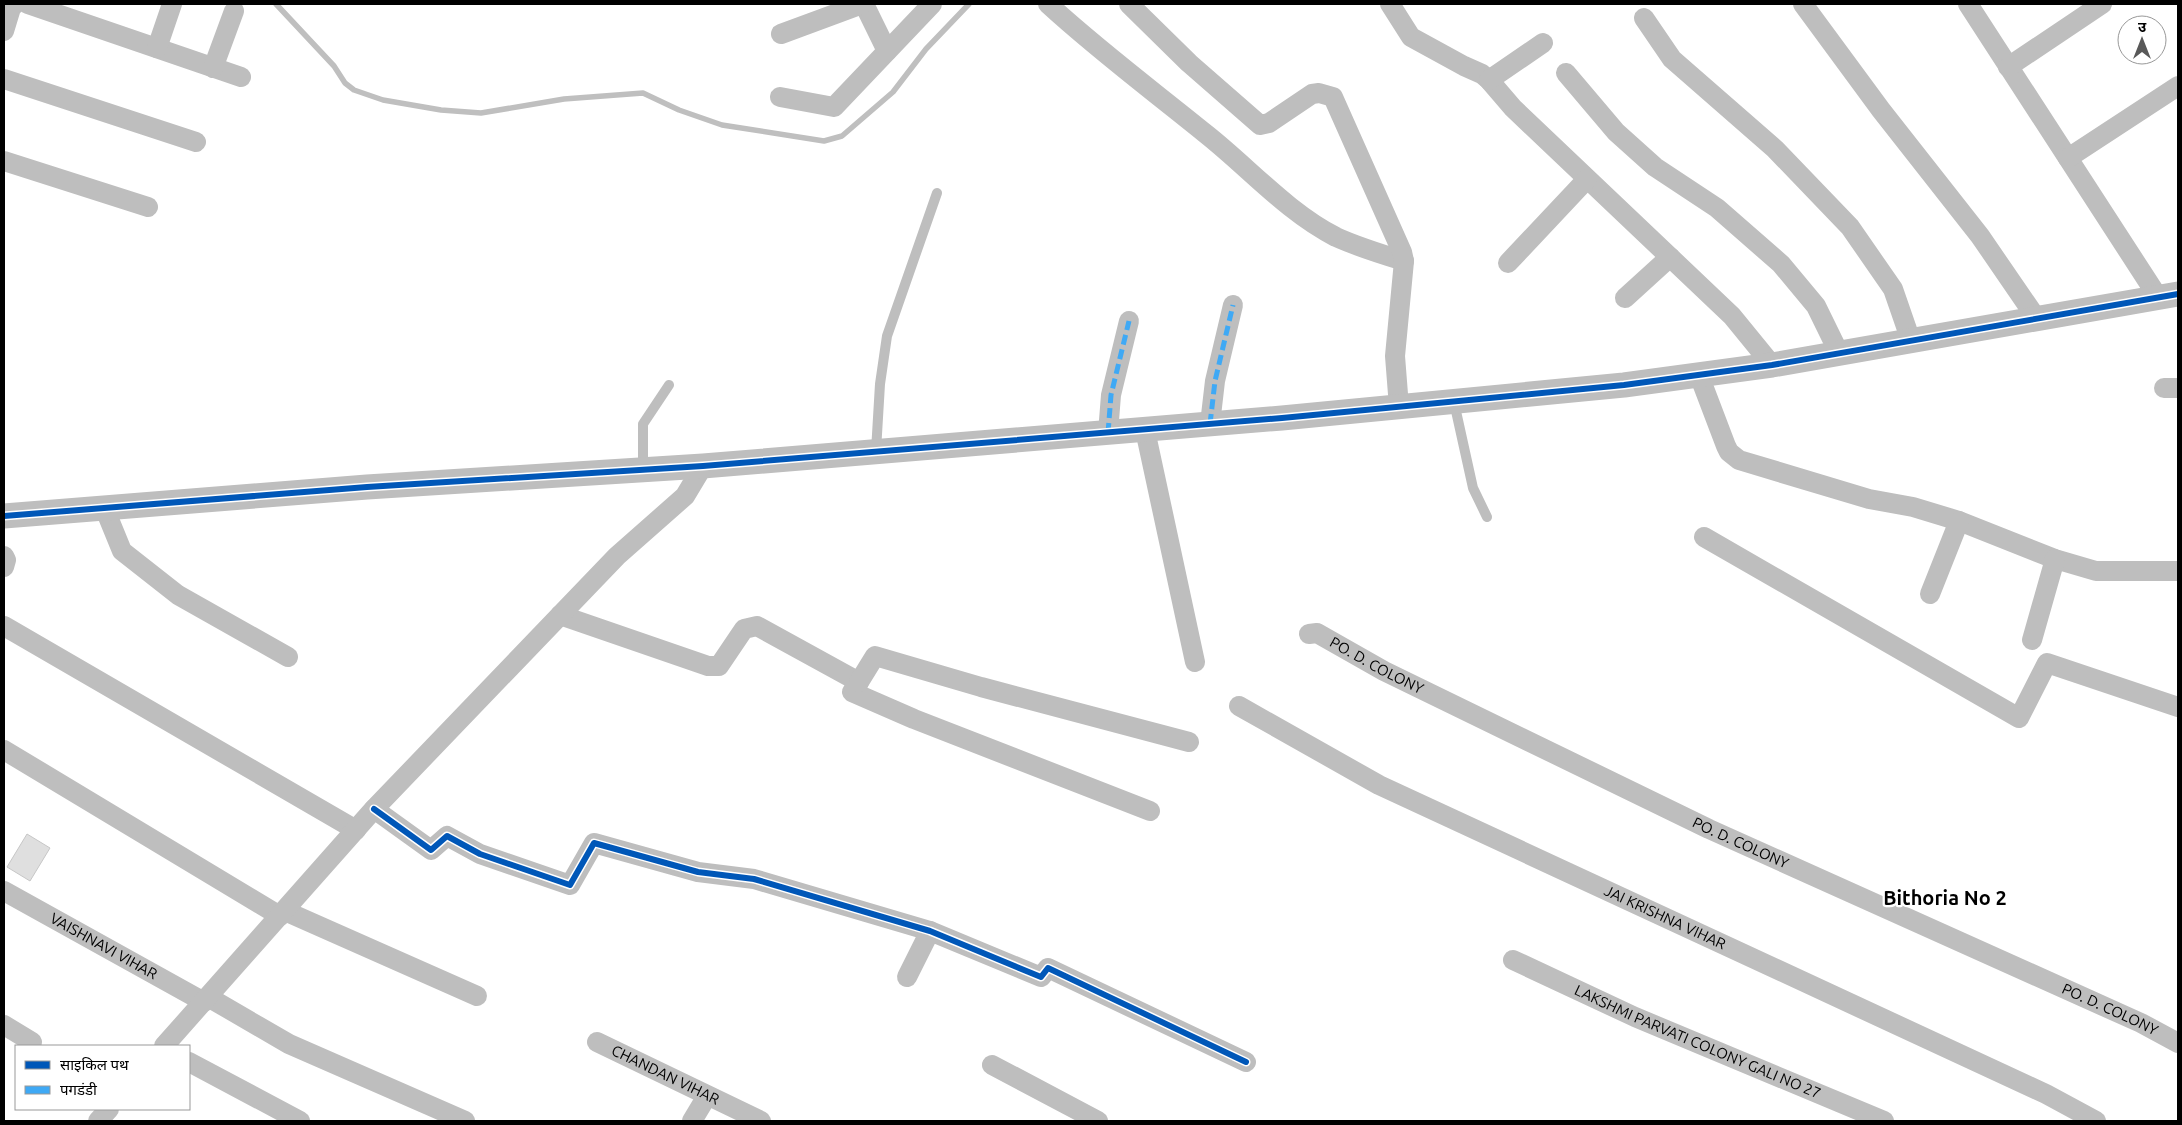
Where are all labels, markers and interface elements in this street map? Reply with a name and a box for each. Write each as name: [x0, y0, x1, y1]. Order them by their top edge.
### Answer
north arrow: [2117, 15, 2167, 65]
text: उ: [2138, 19, 2147, 35]
street label: PO. D. COLONY: [1327, 633, 1427, 697]
street label: PO. D. COLONY: [1690, 813, 1792, 872]
street label: JAI KRISHNA VIHAR: [1602, 882, 1729, 953]
district label: Bithoria No 2: [1883, 886, 2007, 909]
street label: VAISHNAVI VIHAR: [47, 909, 161, 982]
street label: PO. D. COLONY: [2059, 980, 2161, 1039]
street label: LAKSHMI PARVATI COLONY GALI NO 27: [1572, 981, 1823, 1102]
street label: CHANDAN VIHAR: [609, 1041, 722, 1108]
legend: [15, 1045, 190, 1110]
text: साइकिल पथ: [60, 1056, 129, 1073]
text: पगडंडी: [60, 1081, 98, 1098]

